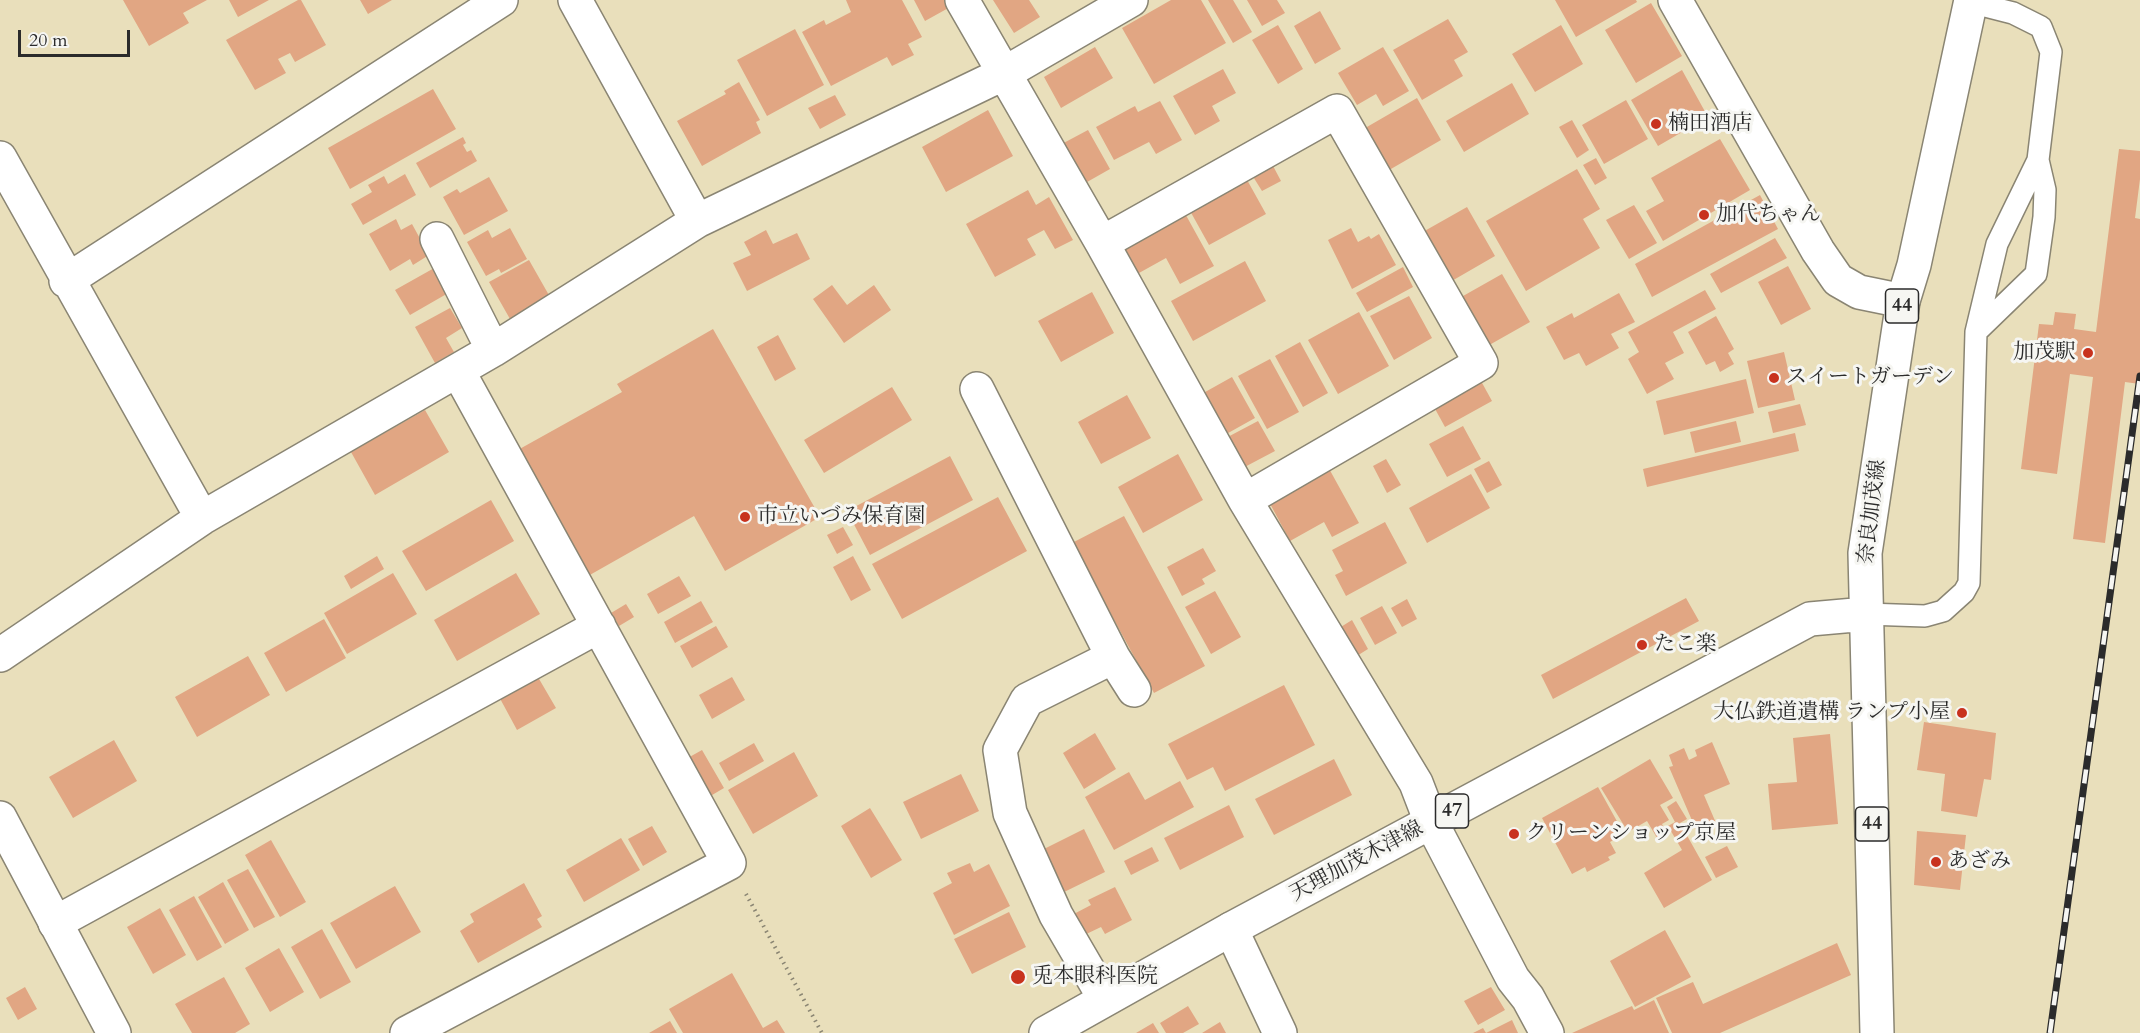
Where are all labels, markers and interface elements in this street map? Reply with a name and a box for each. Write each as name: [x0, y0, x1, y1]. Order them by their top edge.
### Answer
scale bar: [21, 18, 134, 56]
text: 20 m: [29, 28, 68, 53]
place label: 楠田酒店: [1668, 111, 1752, 137]
marker: 楠田酒店: [1649, 117, 1663, 131]
place label: 加代ちゃん: [1716, 202, 1821, 228]
marker: 加代ちゃん: [1697, 208, 1711, 222]
road number: 44: [1886, 289, 1918, 323]
place label: 加茂駅: [2013, 340, 2076, 366]
marker: 加茂駅: [2081, 346, 2095, 360]
place label: スイートガーデン: [1786, 365, 1954, 391]
marker: スイートガーデン: [1767, 371, 1781, 385]
street label: 奈良加茂線: [1854, 458, 1892, 566]
place label: 市立いづみ保育園: [757, 504, 925, 530]
marker: 市立いづみ保育園: [738, 510, 752, 524]
place label: たこ楽: [1654, 632, 1717, 658]
marker: たこ楽: [1635, 638, 1649, 652]
place label: 大仏鉄道遺構 ランプ小屋: [1713, 700, 1950, 726]
marker: 大仏鉄道遺構 ランプ小屋: [1955, 706, 1969, 720]
road number: 47: [1436, 794, 1468, 828]
road number: 44: [1856, 807, 1888, 841]
street label: 天理加茂木津線: [1286, 816, 1428, 908]
place label: クリーンショップ京屋: [1526, 821, 1736, 847]
marker: クリーンショップ京屋: [1507, 827, 1521, 841]
place label: あざみ: [1948, 849, 2011, 875]
marker: あざみ: [1929, 855, 1943, 869]
place label: 兎本眼科医院: [1032, 964, 1158, 990]
marker: 兎本眼科医院: [1009, 968, 1027, 986]

